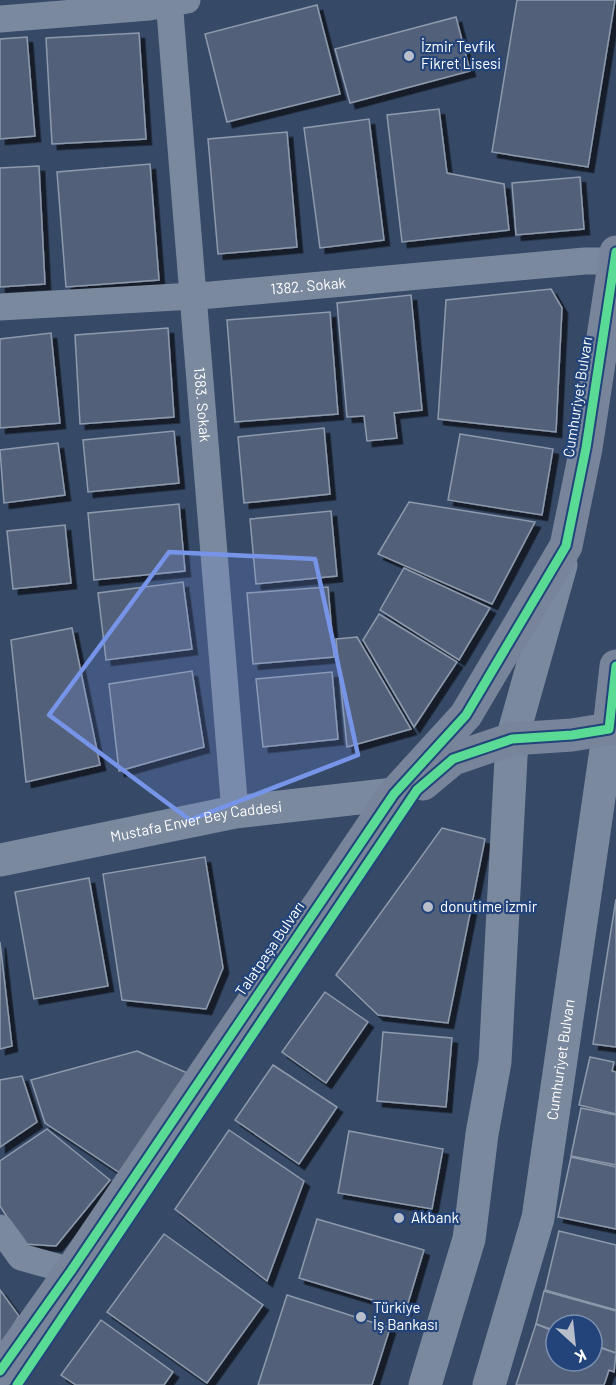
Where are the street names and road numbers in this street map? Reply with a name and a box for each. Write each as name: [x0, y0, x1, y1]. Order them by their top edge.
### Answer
street label: 1382. Sokak: [270, 273, 347, 298]
street label: Cumhuriyet Bulvarı: [559, 335, 595, 458]
street label: 1383. Sokak: [191, 366, 215, 443]
street label: Mustafa Enver Bey Caddesi: [109, 797, 283, 845]
street label: Talatpaşa Bulvarı: [231, 898, 307, 999]
street label: Cumhuriyet Bulvarı: [542, 998, 578, 1121]

